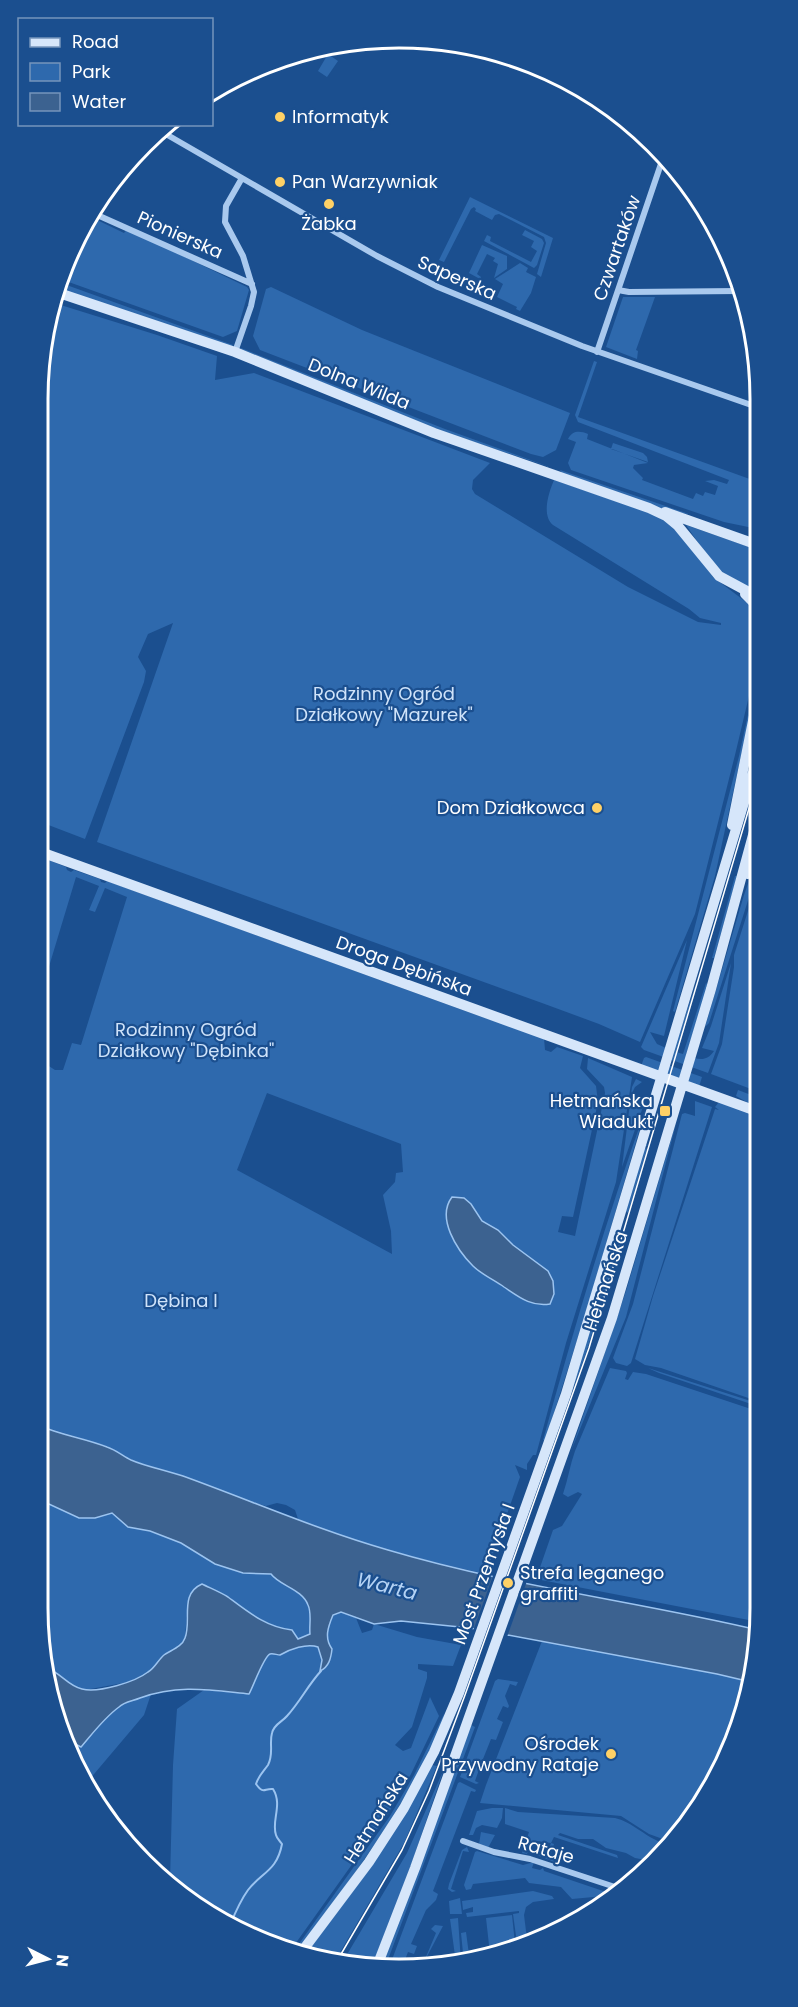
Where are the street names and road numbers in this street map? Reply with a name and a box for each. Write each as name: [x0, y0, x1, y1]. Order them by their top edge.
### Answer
street label: Czwartaków: [587, 192, 646, 304]
street label: Pionierska: [134, 205, 227, 264]
street label: Saperska: [414, 249, 500, 306]
street label: Dolna Wilda: [304, 352, 414, 415]
street label: Droga Dębińska: [333, 929, 476, 1002]
street label: Hetmańska: [578, 1228, 633, 1334]
street label: Most Przemysła I: [446, 1500, 521, 1648]
street label: Hetmańska: [338, 1767, 414, 1868]
street label: Rataje: [515, 1830, 577, 1869]

